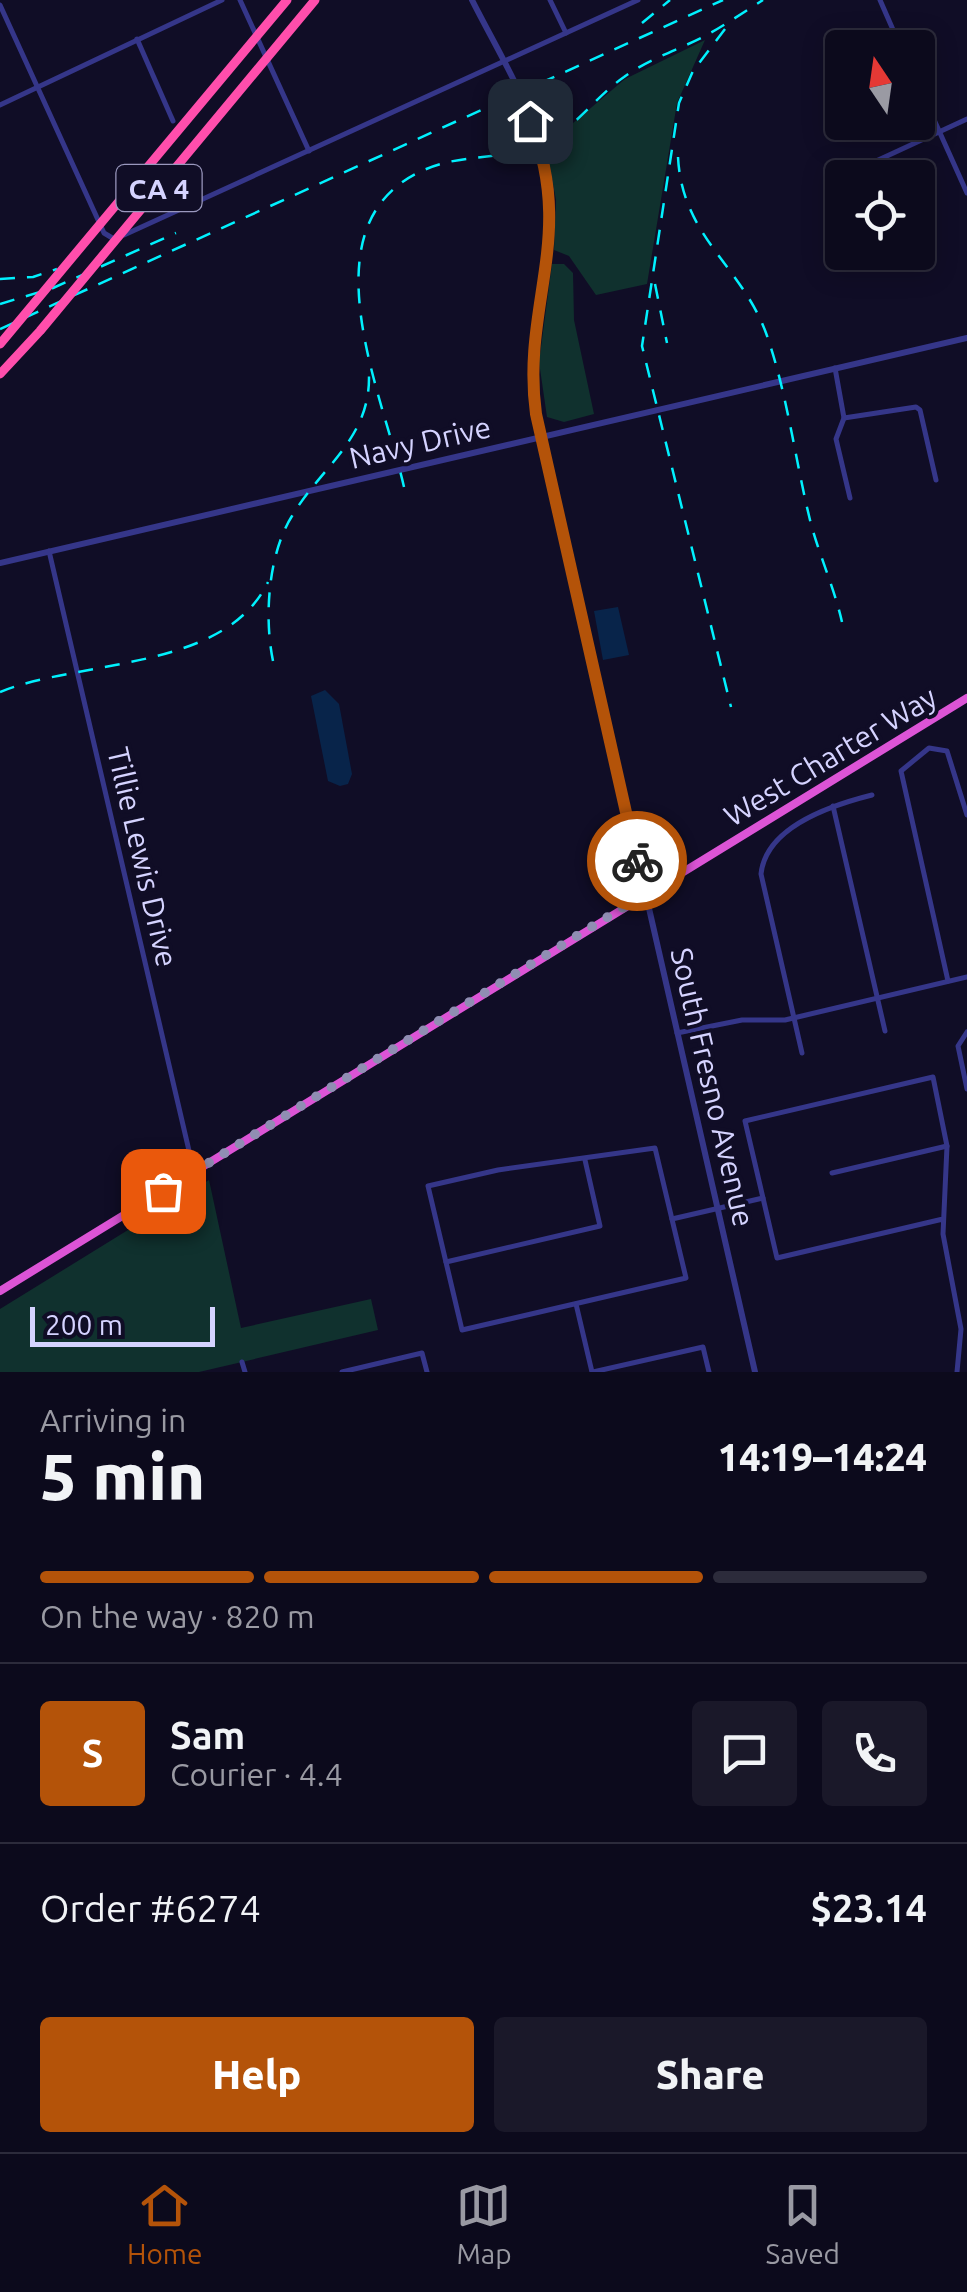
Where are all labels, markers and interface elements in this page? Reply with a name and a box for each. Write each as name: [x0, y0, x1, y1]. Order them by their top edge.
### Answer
north arrow: [825, 30, 935, 140]
map controls: [825, 30, 935, 270]
pin: [488, 79, 573, 164]
icon: home: [503, 94, 558, 149]
button: locate: [825, 160, 935, 270]
road number: CA 4: [116, 165, 202, 211]
street label: Navy Drive: [346, 409, 494, 475]
street label: West Charter Way: [718, 679, 942, 833]
street label: Tillie Lewis Drive: [101, 744, 185, 970]
courier: [587, 811, 687, 911]
icon: bike: [610, 834, 665, 889]
street label: South Fresno Avenue: [664, 944, 762, 1230]
pin: [121, 1149, 206, 1234]
icon: bag: [136, 1164, 191, 1219]
scale bar: [30, 1302, 215, 1346]
text: 200 m: [45, 1309, 123, 1340]
text: Arriving in: [40, 1402, 186, 1438]
text: 14:19–14:24: [718, 1436, 927, 1478]
text: 5 min: [40, 1439, 205, 1512]
text: On the way · 820 m: [40, 1598, 315, 1634]
button: chat: [692, 1701, 797, 1806]
button: phone: [822, 1701, 927, 1806]
text: Sam: [170, 1714, 245, 1756]
text: S: [82, 1732, 103, 1774]
text: Courier · 4.4: [170, 1756, 343, 1792]
text: Order #6274: [40, 1887, 261, 1929]
text: $23.14: [810, 1887, 927, 1929]
button: Help: [40, 2017, 474, 2132]
button: Share: [494, 2017, 927, 2132]
tab: Home: [127, 2178, 203, 2269]
tab: Map: [456, 2178, 512, 2269]
tab: Saved: [765, 2178, 840, 2269]

